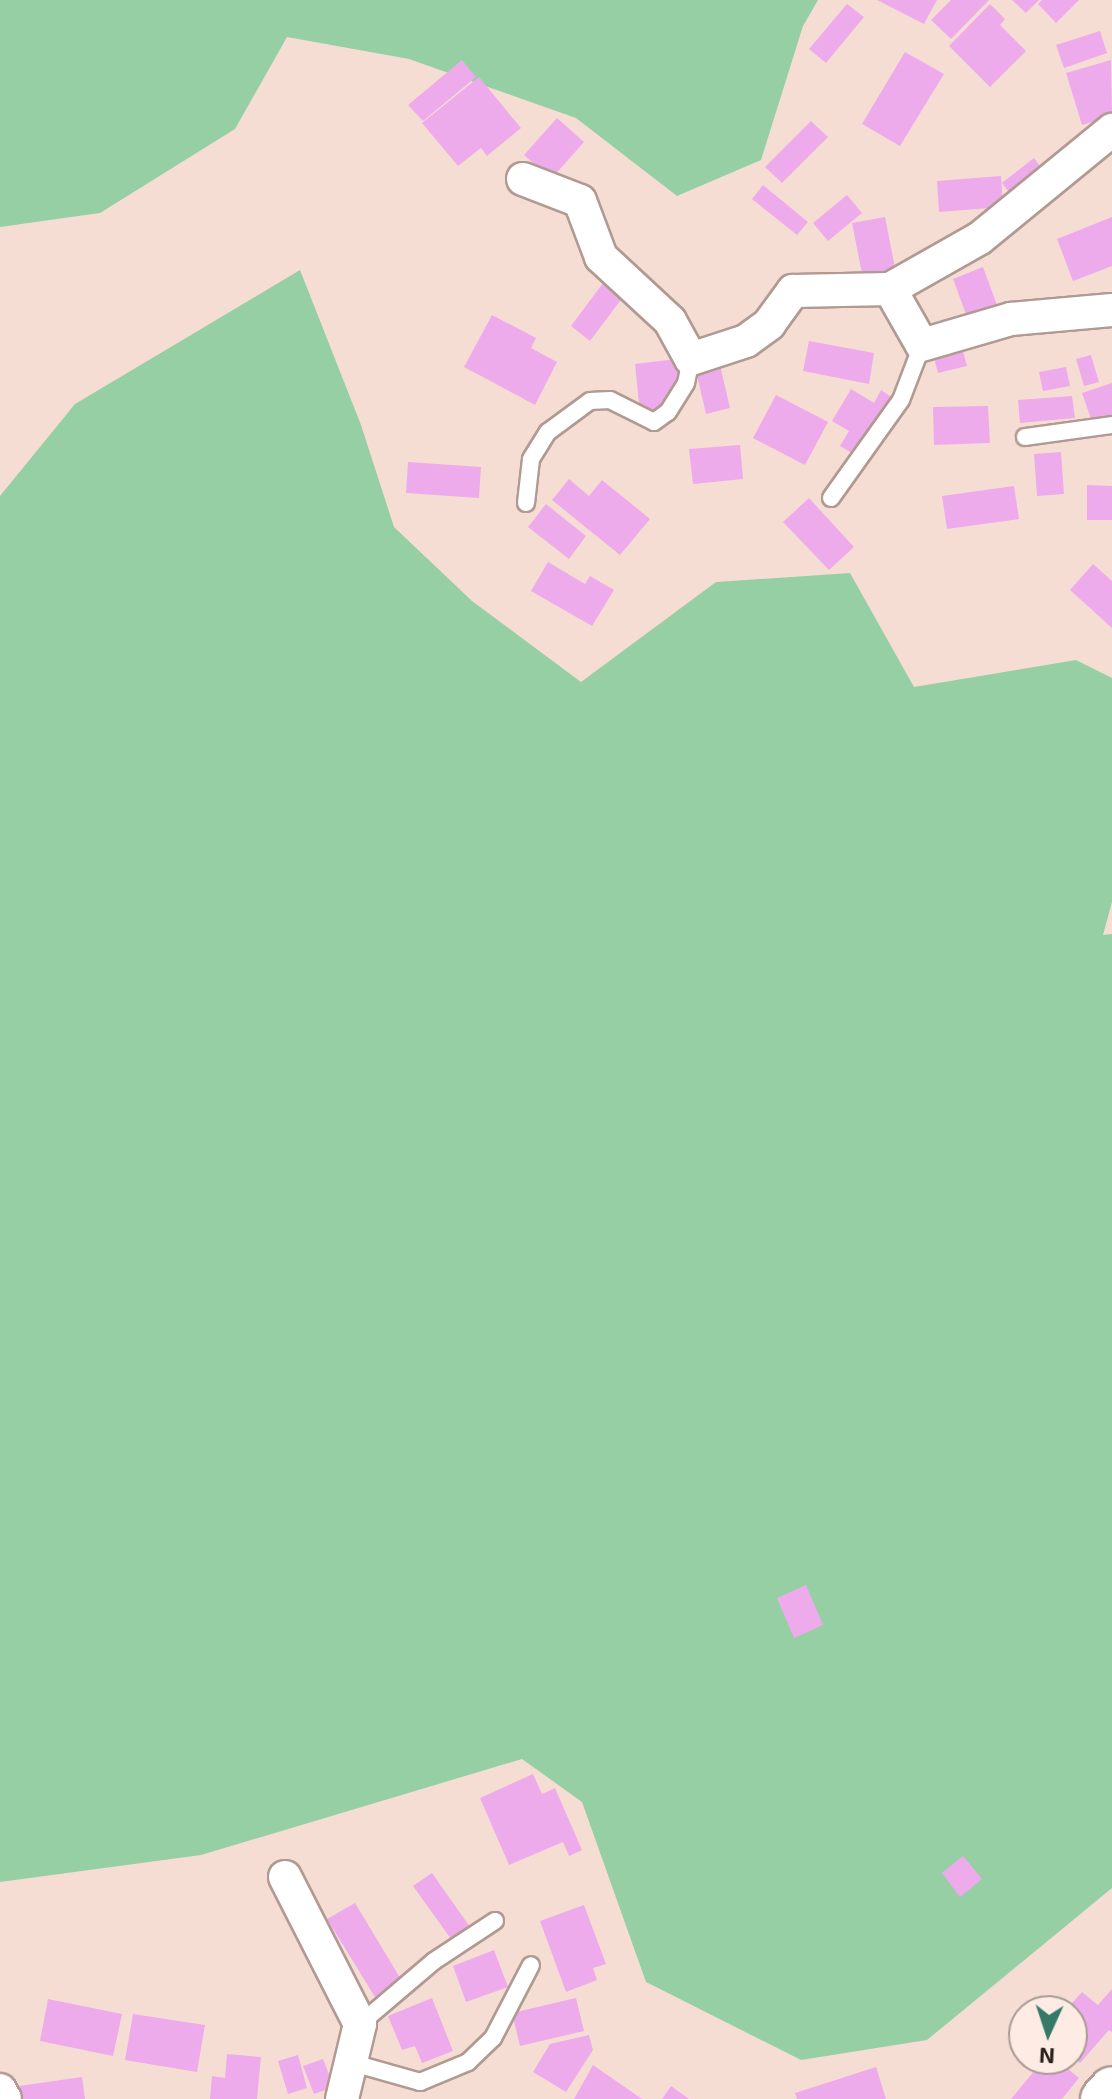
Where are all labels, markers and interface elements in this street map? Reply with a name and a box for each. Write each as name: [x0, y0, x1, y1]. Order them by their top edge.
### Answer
north arrow: [1008, 1995, 1088, 2075]
text: N: [1038, 2044, 1055, 2070]

